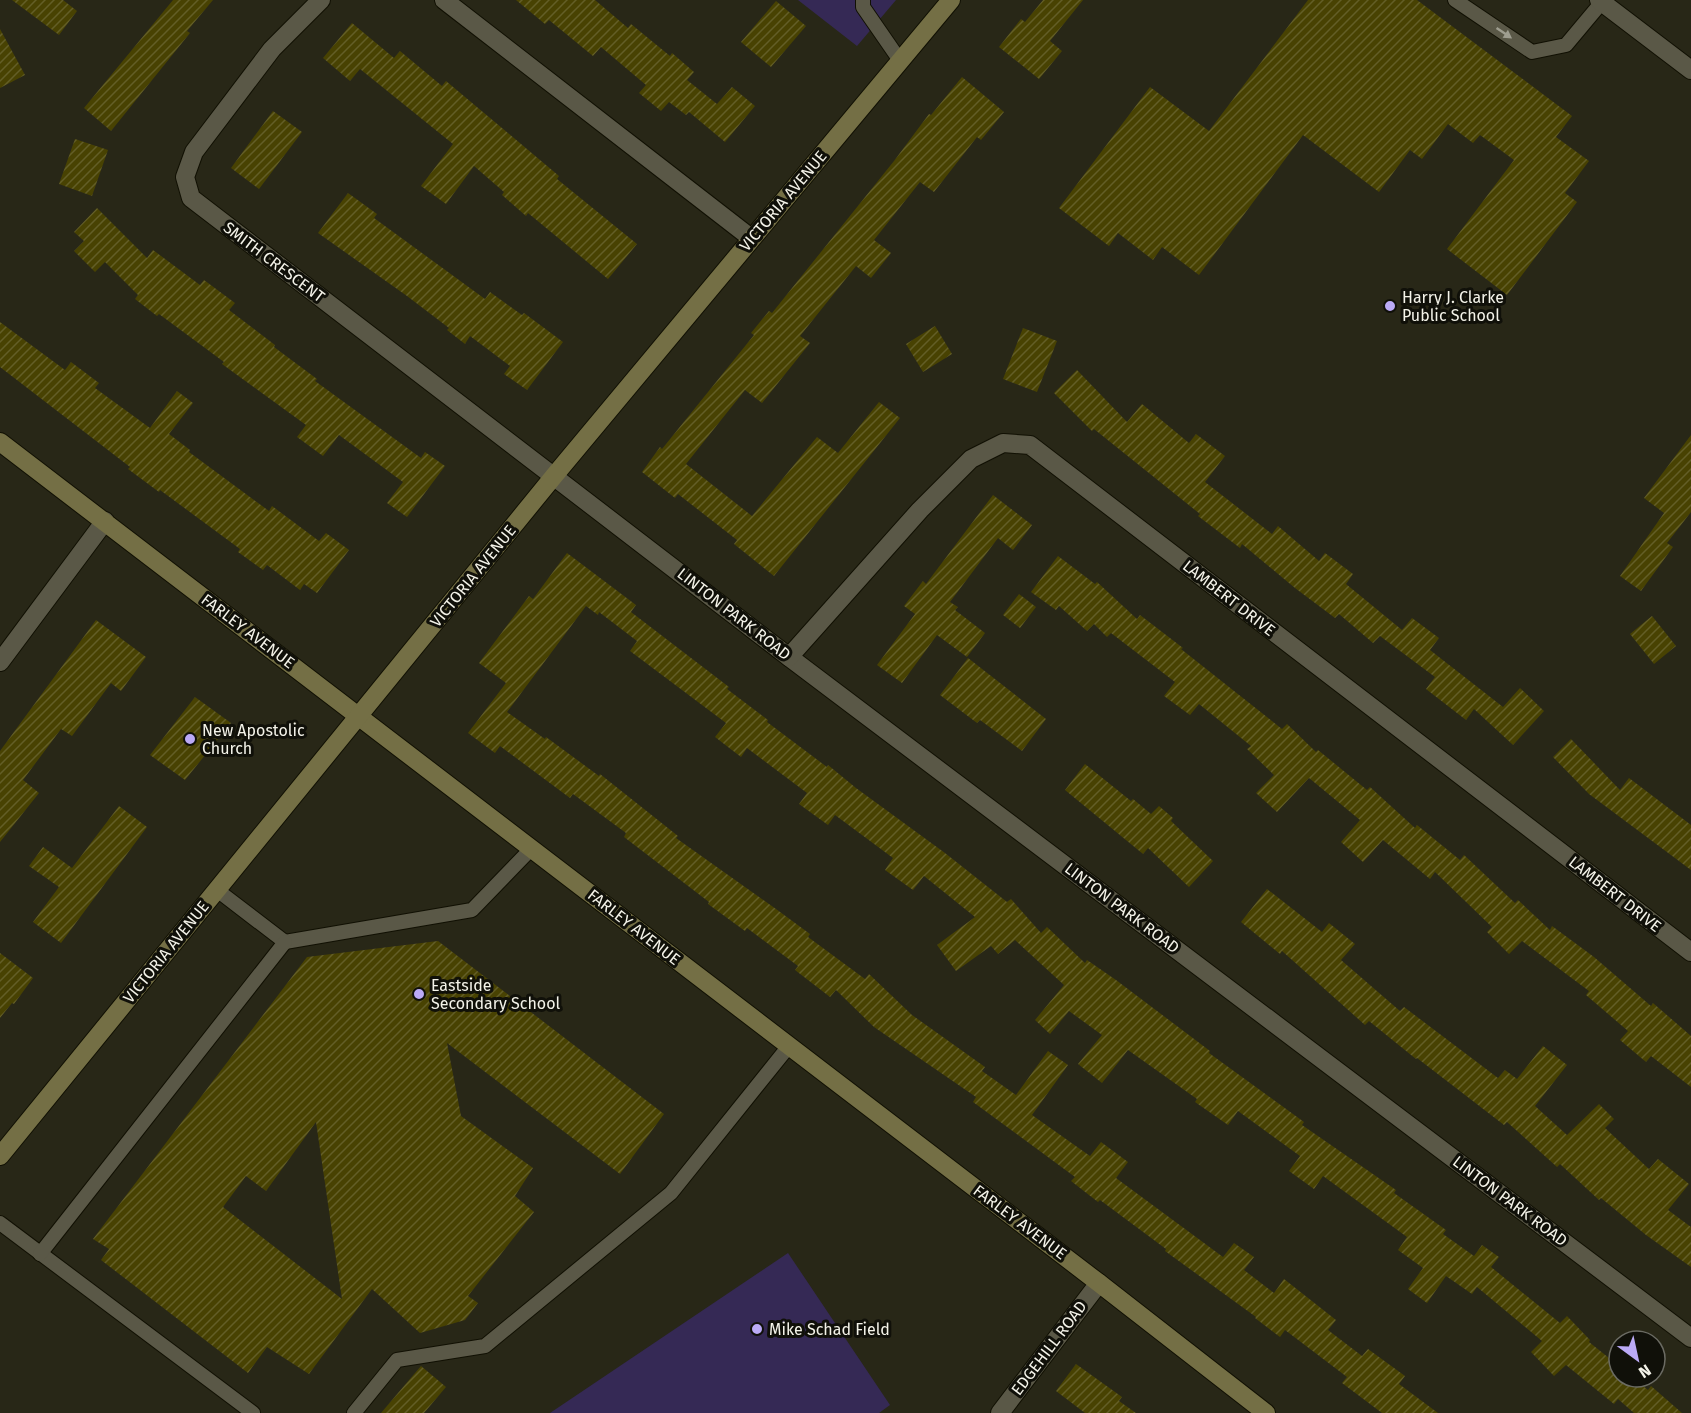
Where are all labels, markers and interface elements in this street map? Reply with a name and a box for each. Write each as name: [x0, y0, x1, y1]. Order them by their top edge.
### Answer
one-way arrow: [1496, 27, 1512, 38]
street label: VICTORIA AVENUE: [735, 147, 831, 255]
street label: SMITH CRESCENT: [220, 218, 329, 307]
place label: Harry J. Clarke Public School: [1402, 288, 1504, 325]
marker: Harry J. Clarke Public School: [1383, 299, 1397, 313]
street label: VICTORIA AVENUE: [426, 521, 520, 631]
street label: LAMBERT DRIVE: [1179, 556, 1279, 640]
street label: LINTON PARK ROAD: [674, 564, 794, 664]
street label: FARLEY AVENUE: [198, 590, 298, 672]
place label: New Apostolic Church: [202, 721, 305, 758]
marker: New Apostolic Church: [183, 732, 197, 746]
street label: LAMBERT DRIVE: [1565, 852, 1665, 936]
street label: LINTON PARK ROAD: [1061, 859, 1183, 957]
street label: FARLEY AVENUE: [584, 885, 684, 969]
street label: VICTORIA AVENUE: [119, 897, 213, 1007]
place label: Eastside Secondary School: [431, 976, 560, 1013]
marker: Eastside Secondary School: [412, 987, 426, 1001]
street label: LINTON PARK ROAD: [1449, 1152, 1571, 1250]
street label: FARLEY AVENUE: [970, 1181, 1070, 1263]
street label: EDGEHILL ROAD: [1007, 1297, 1091, 1399]
place label: Mike Schad Field: [769, 1320, 890, 1339]
marker: Mike Schad Field: [750, 1322, 764, 1336]
north arrow: [1607, 1329, 1667, 1389]
text: N: [1635, 1360, 1655, 1382]

